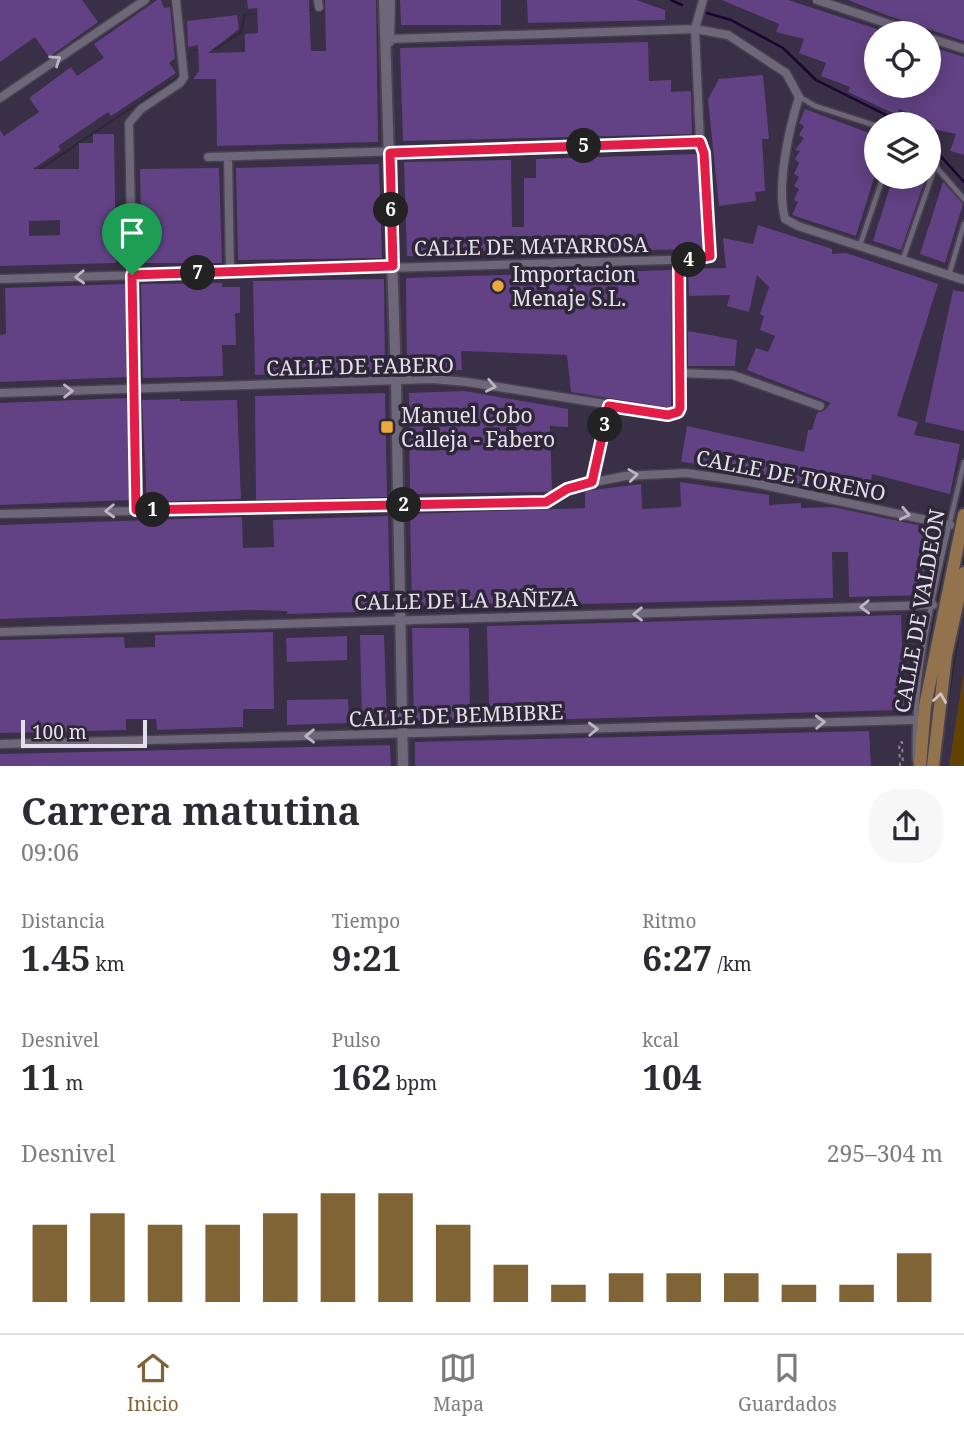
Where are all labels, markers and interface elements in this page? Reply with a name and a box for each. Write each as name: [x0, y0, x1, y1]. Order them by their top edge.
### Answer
map controls: [864, 21, 941, 189]
button: locate: [864, 21, 941, 98]
one-way arrow: [49, 55, 62, 68]
button: layers: [864, 112, 941, 189]
pin: 5: [566, 128, 602, 164]
text: 5: [578, 132, 589, 158]
pin: 6: [374, 192, 408, 228]
text: 6: [385, 196, 396, 222]
pin: [102, 203, 162, 275]
icon: arrive: [113, 214, 151, 252]
street label: CALLE DE MATARROSA: [414, 230, 649, 262]
pin: 4: [672, 243, 706, 278]
text: 4: [683, 246, 694, 272]
pin: 7: [180, 256, 216, 290]
text: 7: [192, 259, 203, 285]
place label: Importacion Menaje S.L.: [512, 260, 636, 312]
one-way arrow: [74, 269, 85, 284]
marker: Importacion Menaje S.L.: [490, 278, 506, 294]
street label: CALLE DE FABERO: [266, 350, 454, 382]
one-way arrow: [485, 378, 497, 393]
one-way arrow: [63, 383, 74, 399]
place label: Manuel Cobo Calleja - Fabero: [401, 401, 555, 453]
pin: 3: [588, 408, 622, 442]
text: 3: [599, 411, 610, 437]
marker: Manuel Cobo Calleja - Fabero: [379, 419, 395, 435]
street label: CALLE DE TORENO: [694, 443, 888, 507]
one-way arrow: [627, 468, 639, 483]
pin: 2: [386, 488, 422, 522]
text: 2: [398, 491, 409, 517]
pin: 1: [136, 492, 170, 528]
text: 1: [147, 496, 158, 522]
one-way arrow: [104, 503, 115, 518]
one-way arrow: [899, 506, 911, 521]
street label: CALLE DE VALDEÓN: [887, 507, 951, 715]
street label: CALLE DE LA BAÑEZA: [354, 584, 578, 616]
one-way arrow: [859, 599, 870, 614]
one-way arrow: [632, 606, 643, 621]
one-way arrow: [932, 692, 947, 704]
street label: CALLE DE BEMBIBRE: [348, 697, 564, 733]
one-way arrow: [815, 715, 826, 730]
scale bar: [21, 717, 147, 749]
text: 100 m: [32, 719, 87, 745]
one-way arrow: [588, 721, 599, 736]
one-way arrow: [304, 729, 315, 744]
text: Carrera matutina: [21, 784, 360, 836]
button: share: [869, 789, 943, 863]
text: 09:06: [21, 836, 79, 868]
text: Distancia: [21, 908, 105, 934]
text: Tiempo: [332, 908, 400, 934]
text: Ritmo: [642, 908, 696, 934]
text: 1.45: [21, 934, 91, 981]
text: 9:21: [332, 934, 402, 981]
text: 6:27: [642, 934, 712, 981]
text: km: [91, 951, 125, 977]
text: /km: [712, 951, 752, 977]
text: Desnivel: [21, 1027, 99, 1053]
text: Pulso: [332, 1027, 381, 1053]
text: kcal: [642, 1027, 679, 1053]
text: 11: [21, 1053, 61, 1100]
text: 162: [332, 1053, 391, 1100]
text: 104: [642, 1053, 702, 1100]
text: m: [61, 1070, 83, 1096]
text: bpm: [391, 1070, 437, 1096]
text: Desnivel: [21, 1137, 115, 1169]
text: 295–304 m: [827, 1137, 943, 1169]
tab: Inicio: [127, 1349, 179, 1417]
tab: Mapa: [433, 1349, 484, 1417]
tab: Guardados: [738, 1349, 837, 1417]

